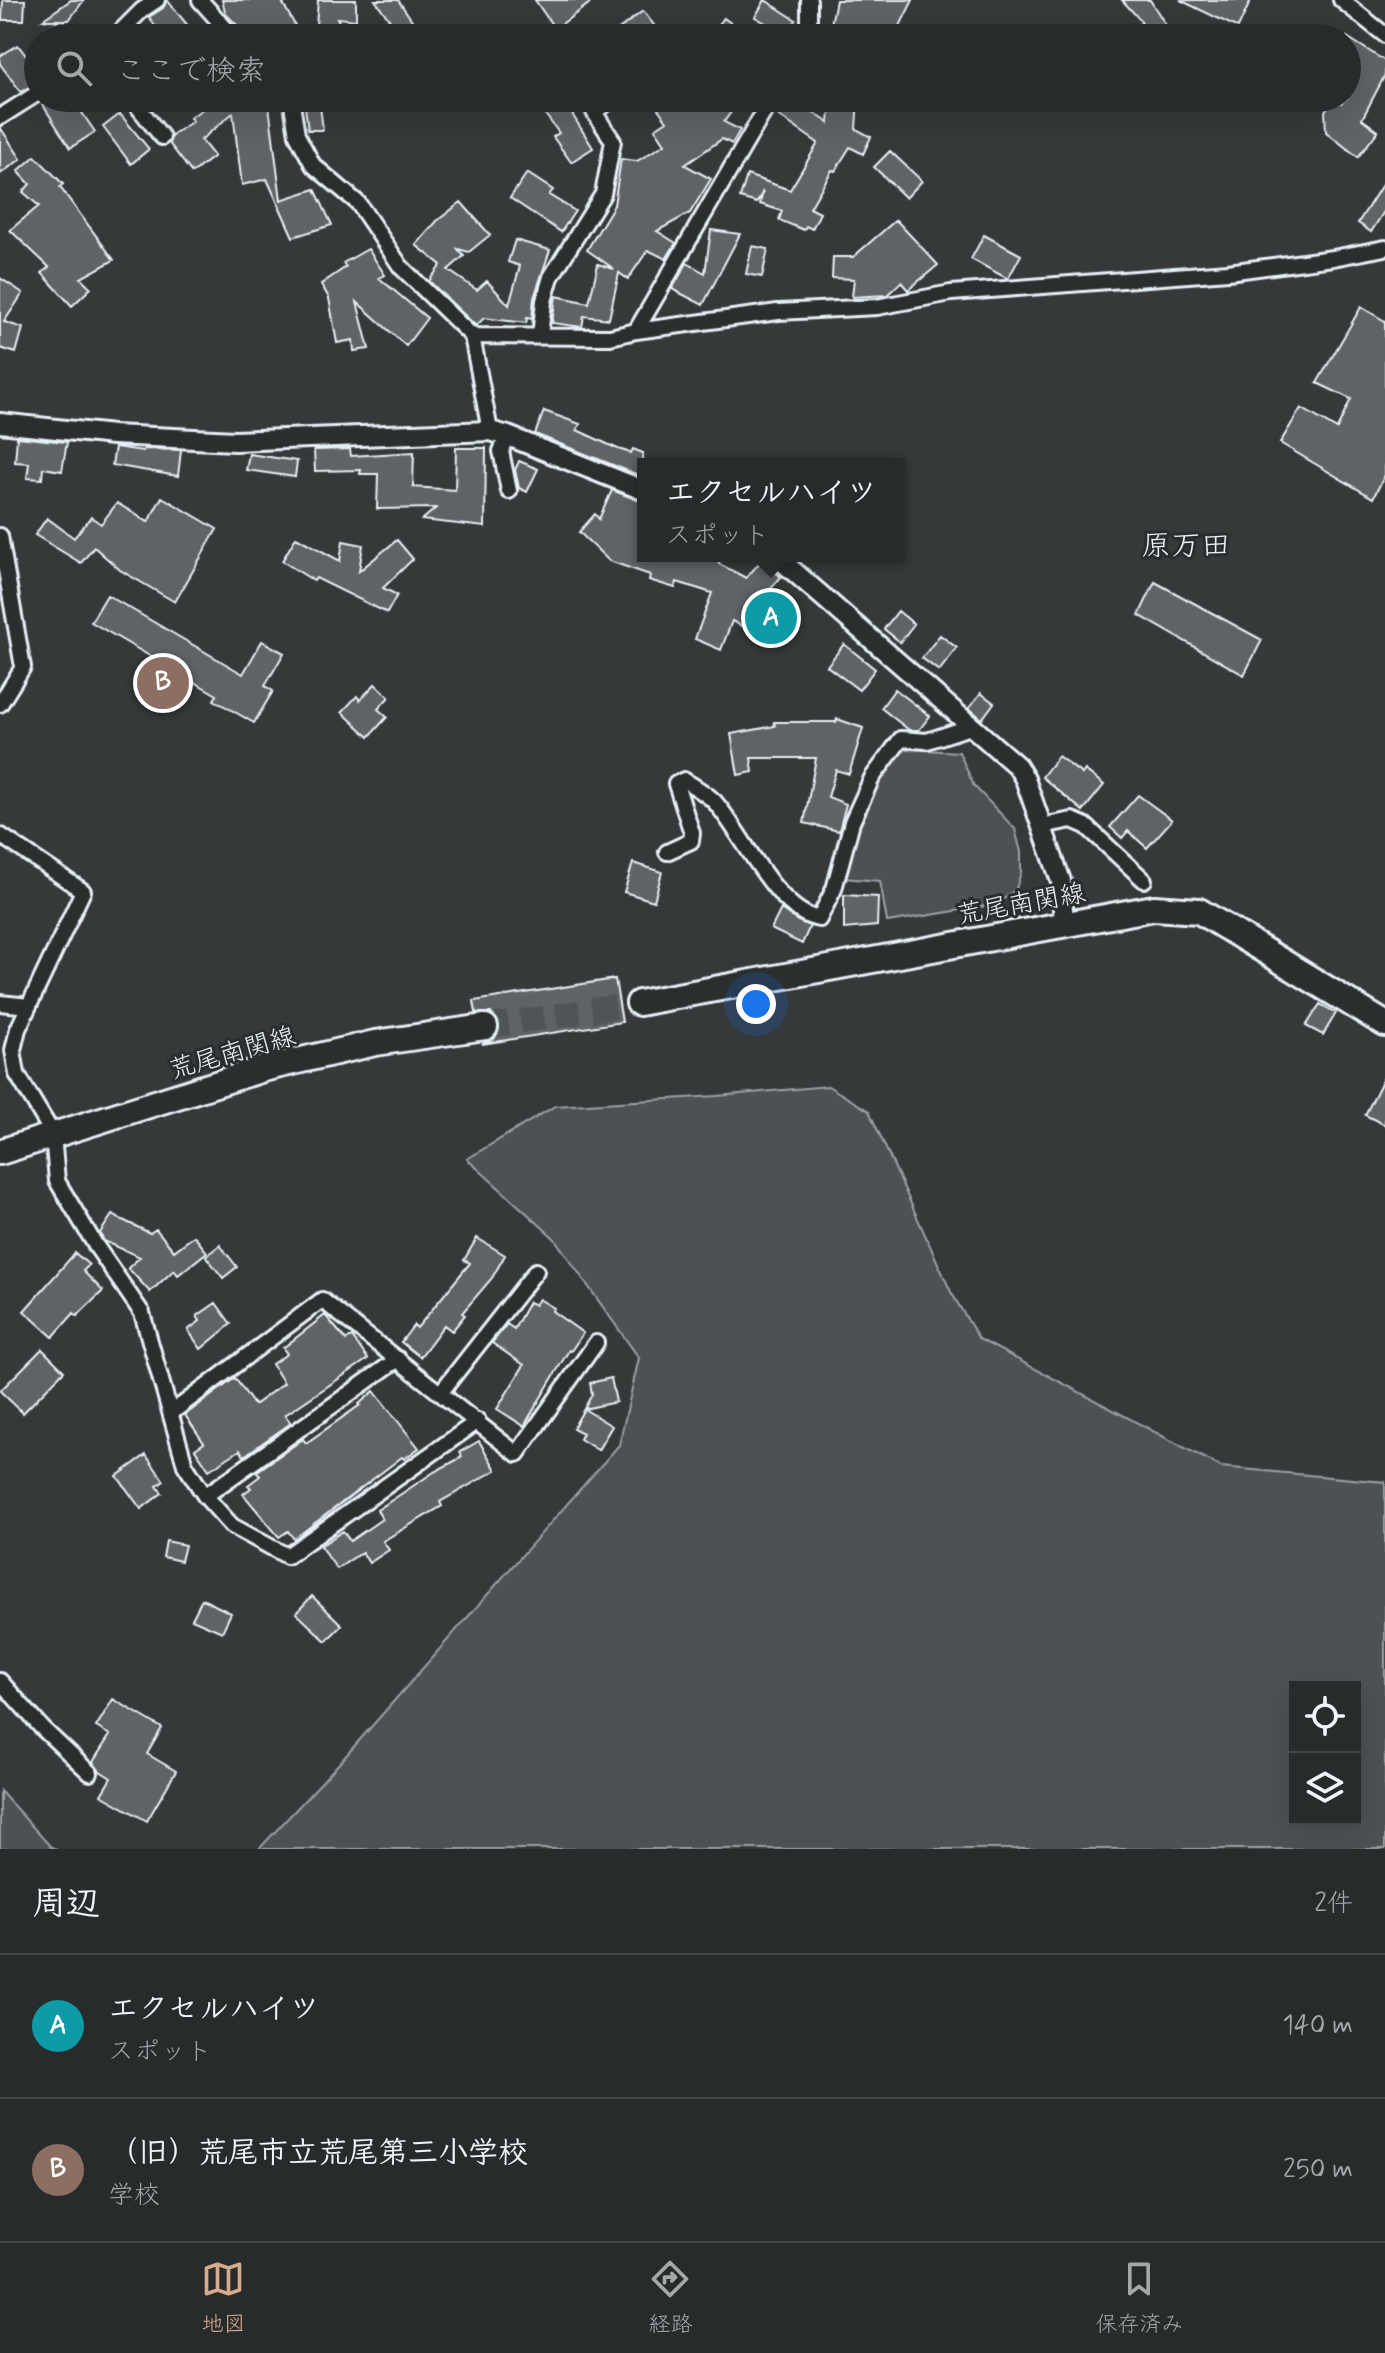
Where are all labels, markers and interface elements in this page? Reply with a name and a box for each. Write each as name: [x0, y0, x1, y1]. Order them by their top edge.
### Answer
search box: [24, 24, 1361, 112]
icon: search: [52, 46, 96, 90]
text: ここで検索: [116, 52, 266, 91]
popup: [637, 458, 905, 562]
text: エクセルハイツ: [665, 474, 877, 513]
text: スポット: [665, 519, 769, 553]
district label: 原万田: [1141, 527, 1231, 566]
pin: A: [745, 588, 797, 648]
pin: B: [137, 653, 189, 713]
street label: 荒尾南関線: [954, 877, 1088, 933]
your location: [736, 984, 776, 1024]
street label: 荒尾南関線: [165, 1020, 300, 1088]
map controls: [1289, 1681, 1361, 1825]
button: locate: [1289, 1681, 1361, 1753]
button: layers: [1289, 1753, 1361, 1825]
text: 周辺: [32, 1882, 100, 1927]
text: 2件: [1314, 1887, 1353, 1921]
text: エクセルハイツ: [108, 1990, 319, 2029]
text: A: [49, 2009, 67, 2043]
text: 140 m: [1282, 2009, 1353, 2043]
text: スポット: [108, 2035, 212, 2069]
text: （旧）荒尾市立荒尾第三小学校: [108, 2134, 528, 2173]
text: B: [50, 2153, 66, 2187]
text: 250 m: [1283, 2153, 1353, 2187]
text: 学校: [108, 2179, 160, 2213]
tab: 地図: [201, 2257, 246, 2339]
tab: 経路: [648, 2257, 693, 2339]
tab: 保存済み: [1095, 2257, 1184, 2339]

